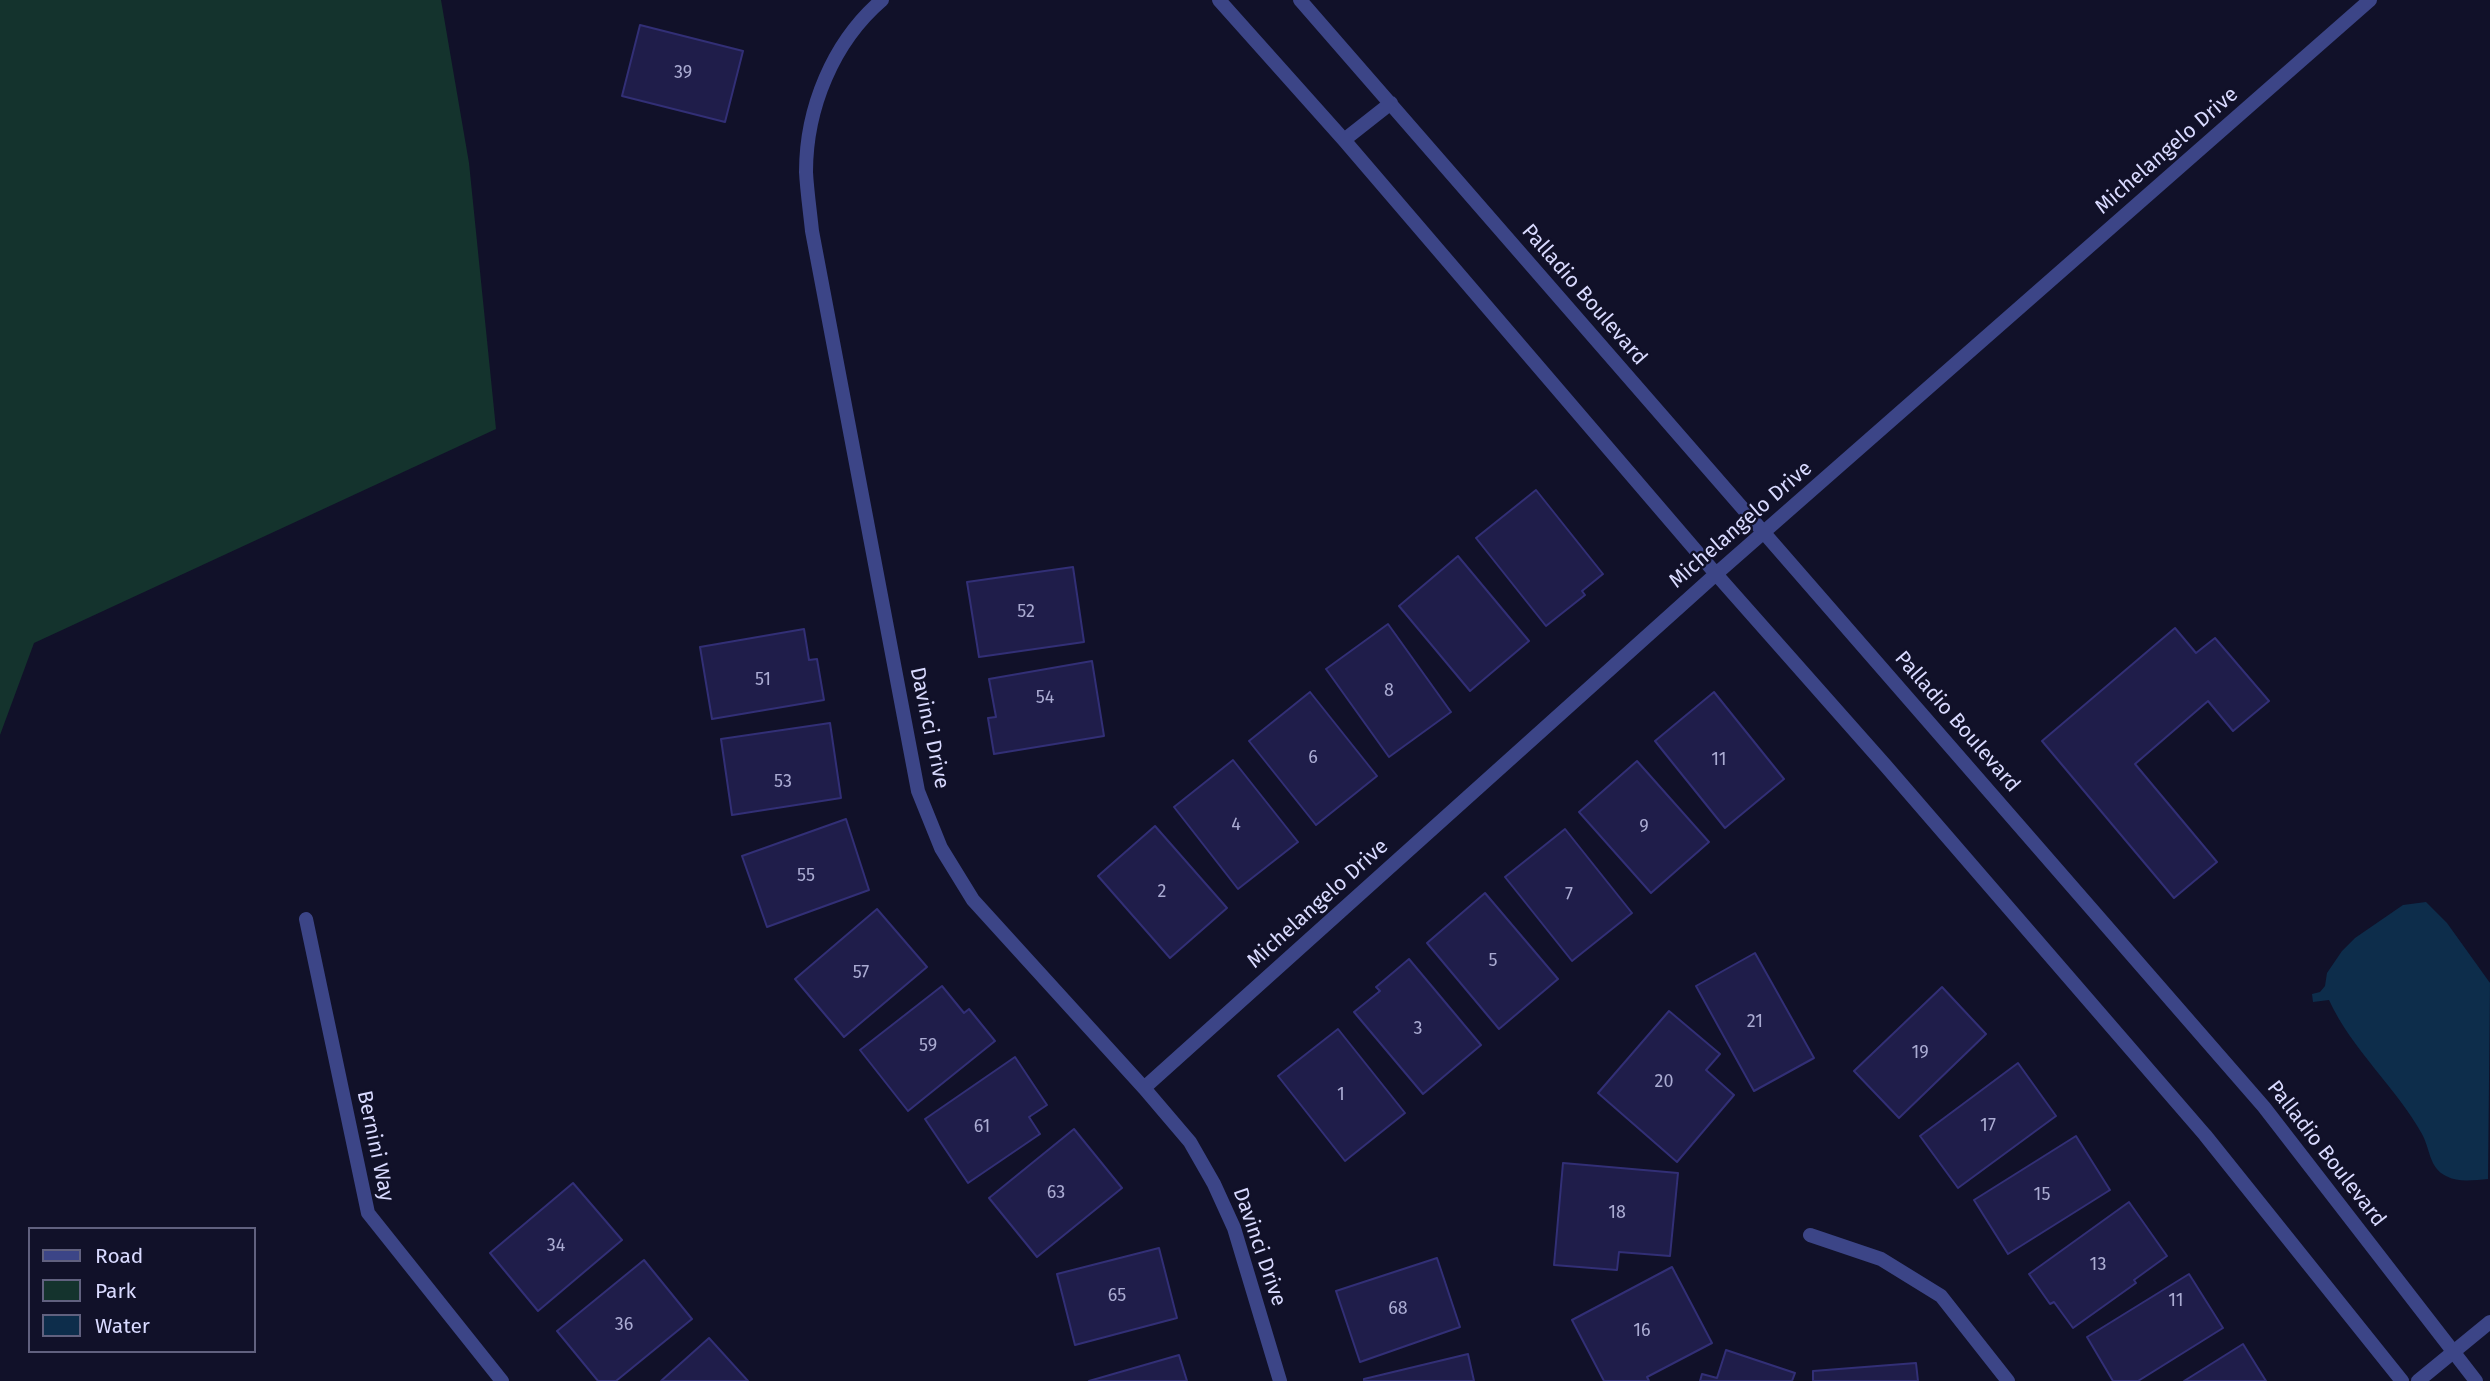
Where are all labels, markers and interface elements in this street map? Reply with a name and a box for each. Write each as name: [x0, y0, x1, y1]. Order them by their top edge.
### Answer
house number: 39: [674, 62, 692, 84]
street label: Michelangelo Drive: [2090, 82, 2244, 220]
street label: Palladio Boulevard: [1516, 219, 1652, 371]
street label: Michelangelo Drive: [1664, 456, 1818, 594]
house number: 52: [1017, 601, 1035, 623]
street label: Palladio Boulevard: [1889, 646, 2025, 798]
street label: Davinci Drive: [904, 665, 954, 791]
house number: 51: [755, 669, 771, 691]
house number: 8: [1384, 680, 1394, 702]
house number: 54: [1036, 687, 1054, 709]
house number: 6: [1308, 747, 1318, 769]
house number: 11: [1711, 749, 1727, 771]
house number: 53: [774, 771, 792, 793]
house number: 4: [1231, 814, 1241, 836]
house number: 9: [1639, 816, 1649, 838]
street label: Michelangelo Drive: [1242, 834, 1394, 974]
house number: 55: [797, 865, 815, 887]
house number: 2: [1158, 881, 1166, 903]
house number: 7: [1565, 884, 1573, 906]
house number: 5: [1488, 950, 1498, 972]
house number: 57: [853, 962, 869, 984]
house number: 21: [1747, 1011, 1763, 1033]
house number: 3: [1414, 1018, 1422, 1040]
house number: 59: [919, 1035, 937, 1057]
house number: 19: [1911, 1042, 1929, 1064]
house number: 20: [1655, 1071, 1673, 1093]
street label: Palladio Boulevard: [2261, 1076, 2391, 1232]
house number: 1: [1337, 1084, 1345, 1106]
street label: Bernini Way: [351, 1088, 399, 1204]
house number: 17: [1980, 1115, 1996, 1137]
house number: 61: [974, 1116, 990, 1138]
house number: 63: [1047, 1182, 1065, 1204]
street label: Davinci Drive: [1227, 1184, 1291, 1310]
house number: 15: [2034, 1184, 2050, 1206]
house number: 18: [1608, 1202, 1626, 1224]
legend: [28, 1227, 256, 1353]
house number: 34: [547, 1235, 565, 1257]
text: Road: [95, 1243, 143, 1269]
house number: 13: [2090, 1254, 2106, 1276]
text: Park: [95, 1278, 136, 1304]
house number: 65: [1108, 1285, 1126, 1307]
house number: 11: [2168, 1290, 2184, 1312]
house number: 68: [1388, 1298, 1408, 1320]
text: Water: [95, 1313, 150, 1339]
house number: 36: [615, 1314, 633, 1336]
house number: 16: [1633, 1320, 1651, 1342]

